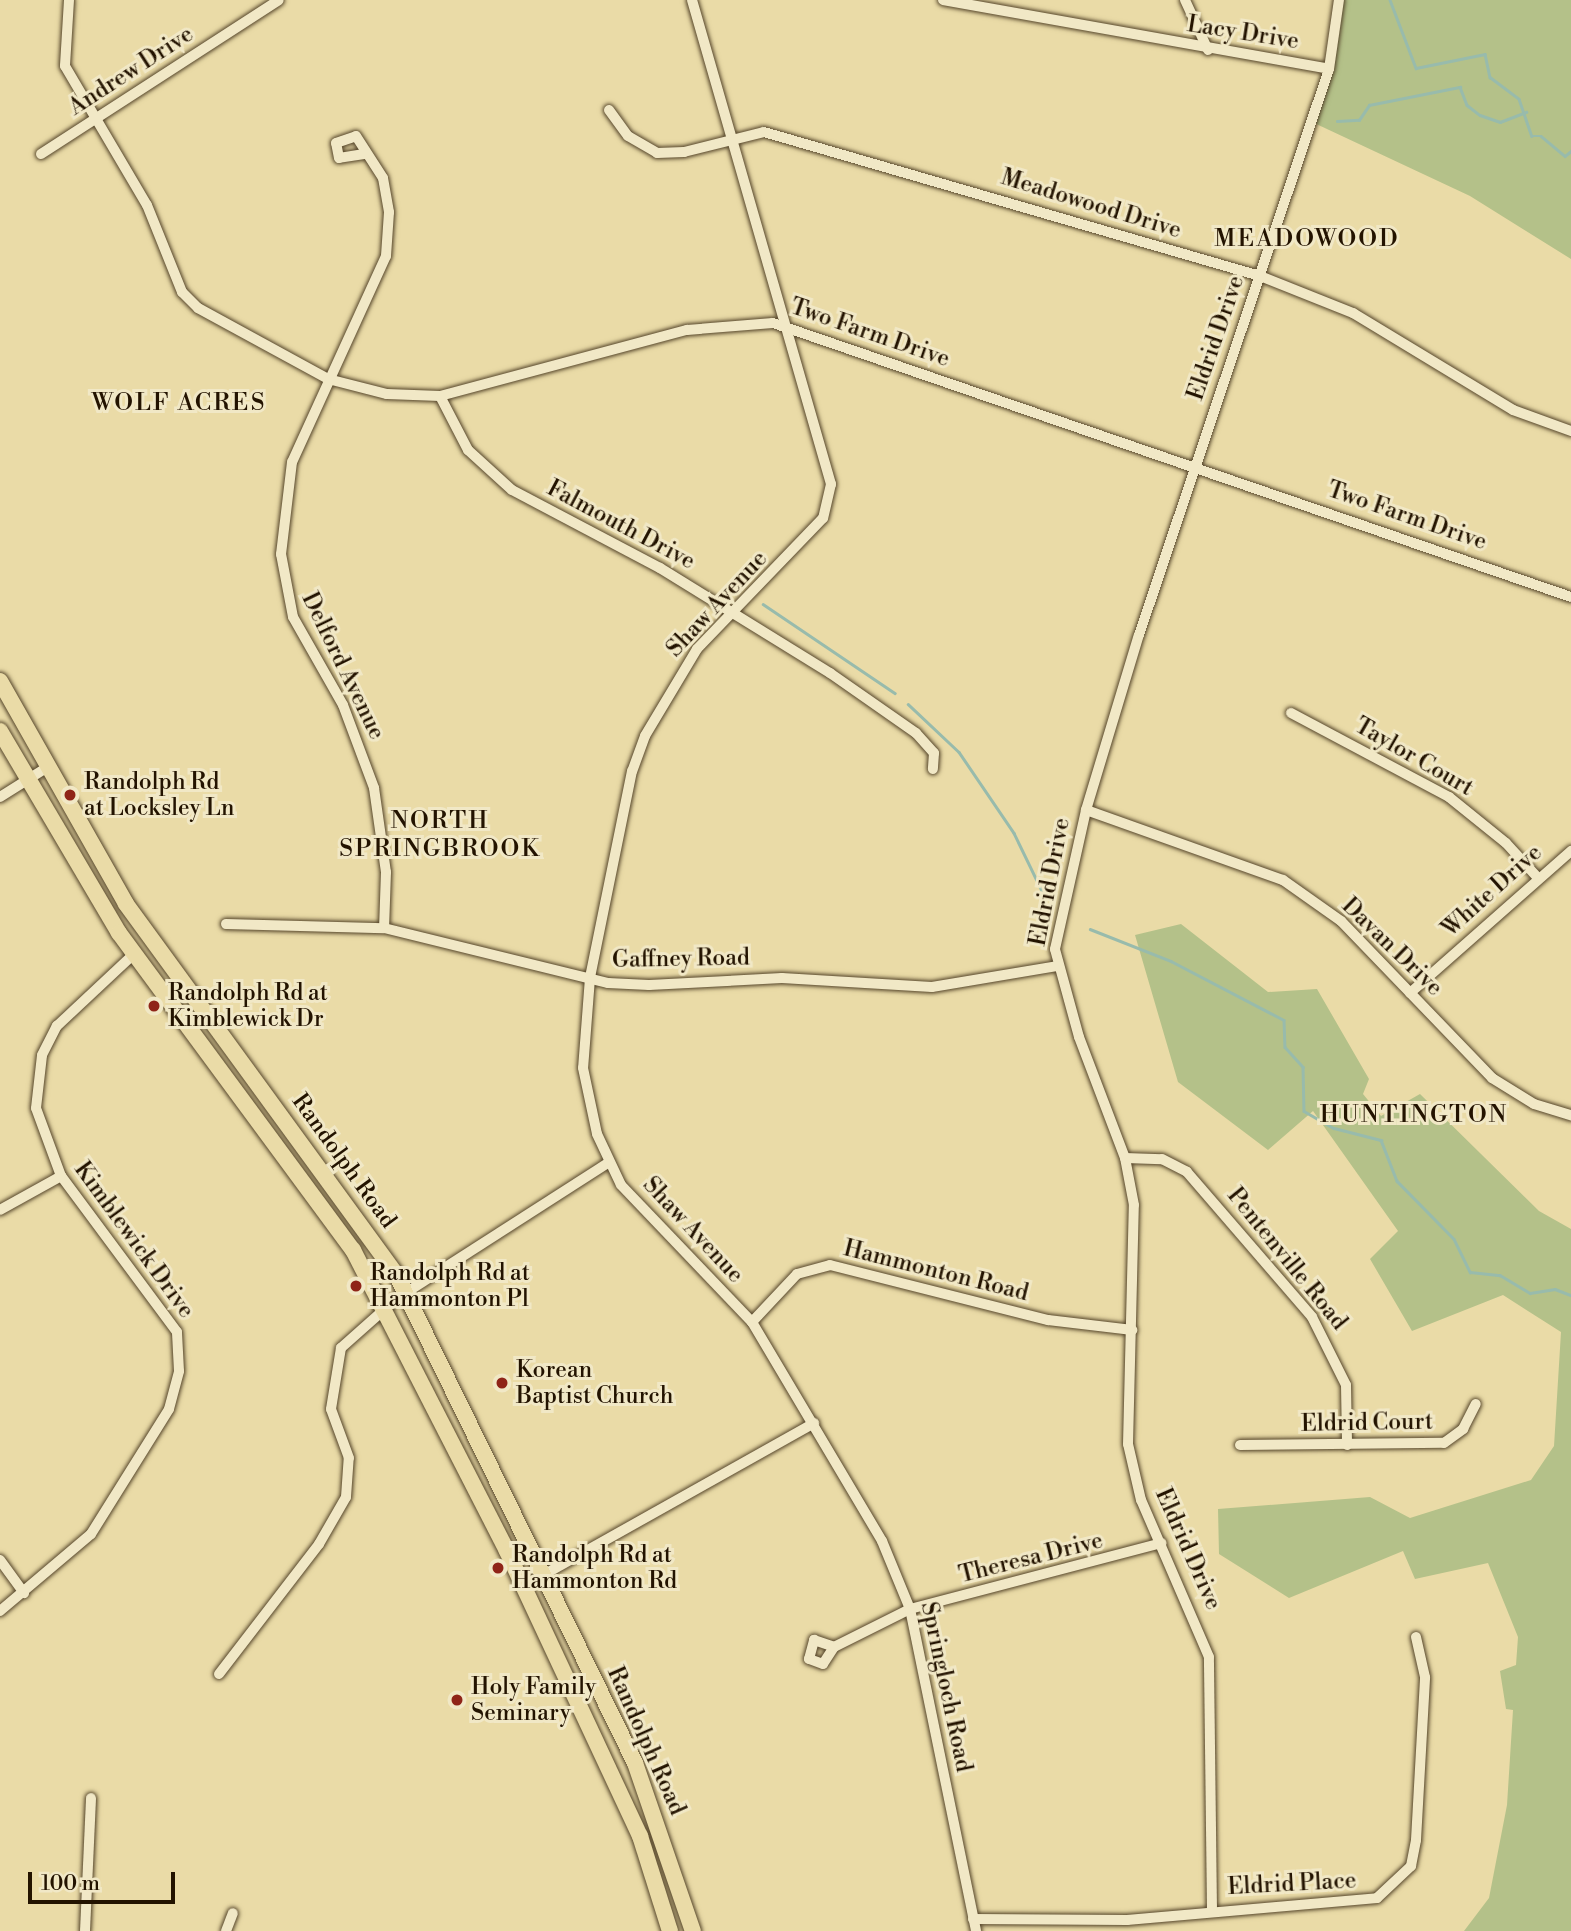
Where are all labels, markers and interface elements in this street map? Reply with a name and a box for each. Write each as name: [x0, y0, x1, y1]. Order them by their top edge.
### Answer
street label: Lacy Drive: [1185, 11, 1301, 55]
street label: Andrew Drive: [64, 20, 198, 122]
street label: Meadowood Drive: [998, 163, 1184, 245]
district label: MEADOWOOD: [1215, 226, 1399, 254]
street label: Eldrid Drive: [1182, 272, 1250, 404]
street label: Two Farm Drive: [787, 293, 953, 373]
district label: WOLF ACRES: [93, 390, 265, 418]
street label: Falmouth Drive: [542, 474, 700, 576]
street label: Two Farm Drive: [1324, 476, 1490, 556]
street label: Shaw Avenue: [661, 545, 773, 663]
street label: Delford Avenue: [295, 588, 391, 744]
street label: Taylor Court: [1350, 712, 1478, 802]
place label: Randolph Rd at Locksley Ln: [84, 768, 234, 822]
marker: Randolph Rd at Locksley Ln: [62, 787, 78, 803]
district label: NORTH SPRINGBROOK: [341, 808, 539, 864]
street label: Eldrid Drive: [1024, 816, 1076, 948]
street label: White Drive: [1436, 839, 1548, 943]
street label: Davan Drive: [1336, 892, 1448, 1002]
street label: Gaffney Road: [612, 944, 750, 974]
place label: Randolph Rd at Kimblewick Dr: [168, 979, 328, 1033]
marker: Randolph Rd at Kimblewick Dr: [146, 998, 162, 1014]
street label: Randolph Road: [286, 1088, 402, 1234]
district label: HUNTINGTON: [1321, 1102, 1507, 1130]
street label: Kimblewick Drive: [68, 1157, 200, 1323]
street label: Shaw Avenue: [637, 1171, 749, 1289]
street label: Pentenville Road: [1221, 1182, 1353, 1336]
street label: Hammonton Road: [841, 1235, 1031, 1307]
place label: Randolph Rd at Hammonton Pl: [370, 1259, 530, 1313]
marker: Randolph Rd at Hammonton Pl: [348, 1278, 364, 1294]
place label: Korean Baptist Church: [516, 1356, 673, 1410]
marker: Korean Baptist Church: [494, 1375, 510, 1391]
street label: Eldrid Court: [1301, 1408, 1433, 1438]
street label: Eldrid Drive: [1149, 1484, 1227, 1614]
street label: Theresa Drive: [956, 1527, 1106, 1589]
place label: Randolph Rd at Hammonton Rd: [512, 1541, 677, 1595]
marker: Randolph Rd at Hammonton Rd: [490, 1560, 506, 1576]
street label: Springloch Road: [915, 1599, 977, 1775]
street label: Randolph Road: [601, 1662, 691, 1820]
place label: Holy Family Seminary: [471, 1673, 596, 1727]
marker: Holy Family Seminary: [449, 1692, 465, 1708]
scale bar: [32, 1857, 178, 1901]
street label: Eldrid Place: [1227, 1867, 1357, 1901]
text: 100 m: [41, 1871, 100, 1897]

